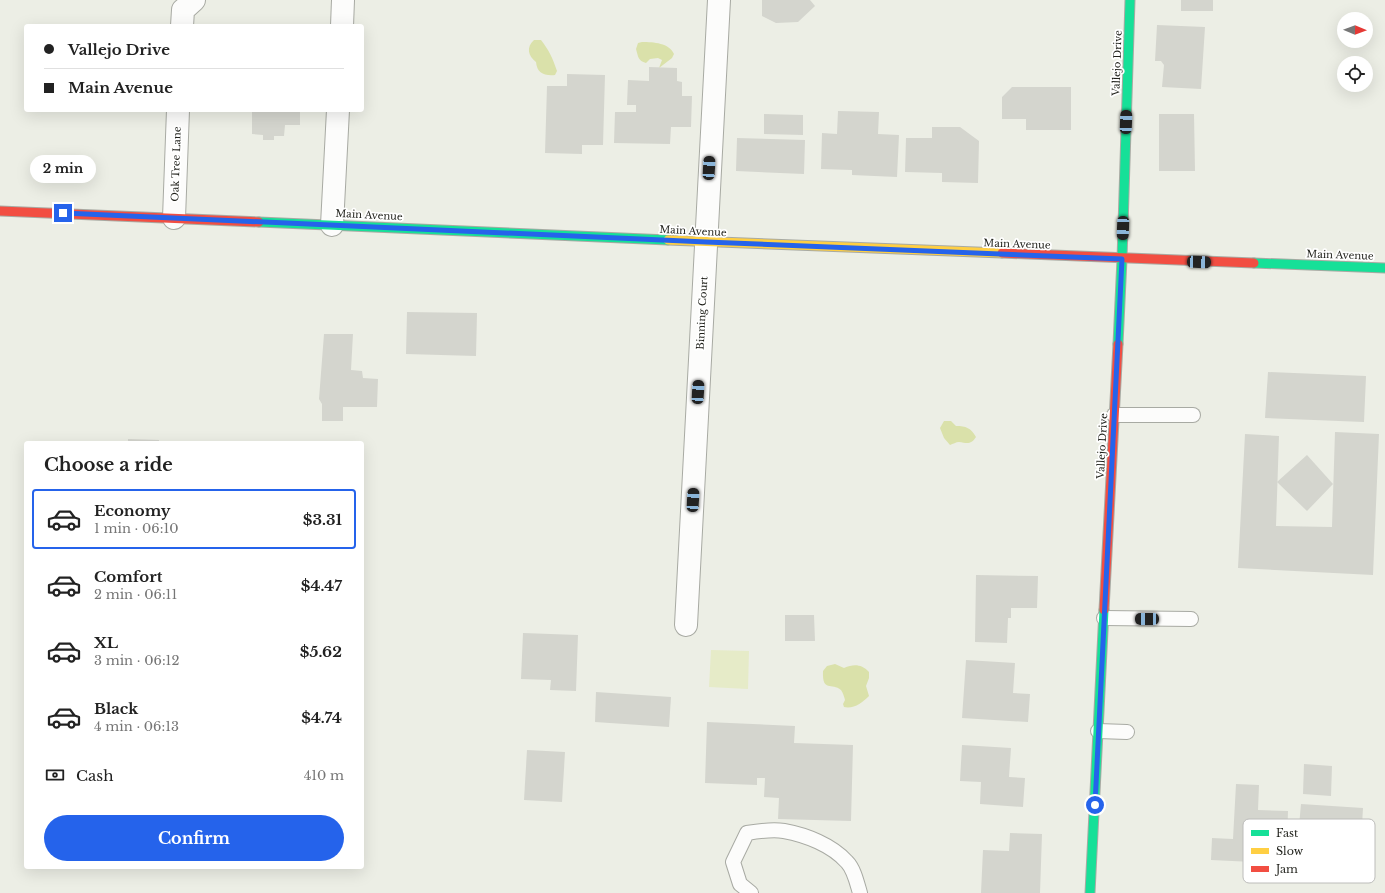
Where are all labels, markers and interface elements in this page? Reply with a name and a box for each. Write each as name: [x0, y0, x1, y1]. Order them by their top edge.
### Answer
north arrow: [1337, 12, 1373, 48]
map controls: [1337, 12, 1373, 92]
street label: Vallejo Drive: [1109, 30, 1125, 97]
text: Vallejo Drive: [68, 40, 170, 59]
button: locate: [1337, 56, 1373, 92]
text: Main Avenue: [68, 78, 173, 97]
car: [1120, 110, 1132, 134]
street label: Oak Tree Lane: [168, 126, 184, 202]
callout: 2 min: [30, 155, 96, 183]
car: [702, 156, 716, 180]
text: 2 min: [43, 160, 83, 177]
route end: [54, 204, 72, 222]
street label: Main Avenue: [335, 207, 403, 223]
car: [1117, 216, 1129, 240]
street label: Main Avenue: [659, 223, 727, 239]
street label: Main Avenue: [983, 236, 1051, 252]
street label: Main Avenue: [1306, 247, 1374, 263]
car: [1187, 256, 1211, 268]
street label: Binning Court: [694, 276, 710, 350]
car: [691, 380, 705, 404]
street label: Vallejo Drive: [1094, 413, 1110, 480]
text: Choose a ride: [44, 454, 173, 476]
car: [686, 488, 700, 512]
icon: car: [46, 501, 82, 537]
text: Economy: [94, 501, 171, 520]
text: $3.31: [303, 510, 342, 529]
text: 1 min · 06:10: [94, 520, 178, 537]
icon: car: [46, 567, 82, 603]
text: Comfort: [94, 567, 162, 586]
text: $4.47: [301, 576, 342, 595]
text: 2 min · 06:11: [94, 586, 177, 603]
car: [1135, 613, 1159, 625]
icon: car: [46, 633, 82, 669]
text: XL: [94, 633, 118, 652]
text: $5.62: [300, 642, 342, 661]
text: 3 min · 06:12: [94, 652, 179, 669]
icon: car: [46, 699, 82, 735]
text: Black: [94, 699, 138, 718]
text: $4.74: [301, 708, 342, 727]
text: 4 min · 06:13: [94, 718, 179, 735]
icon: cash: [44, 764, 66, 786]
text: Cash: [76, 766, 113, 785]
text: 410 m: [304, 767, 344, 784]
route start: [1086, 796, 1104, 814]
button: Confirm: [44, 815, 344, 861]
legend: [1243, 819, 1375, 883]
text: Fast: [1276, 826, 1299, 840]
text: Slow: [1276, 844, 1304, 858]
text: Jam: [1274, 862, 1298, 876]

